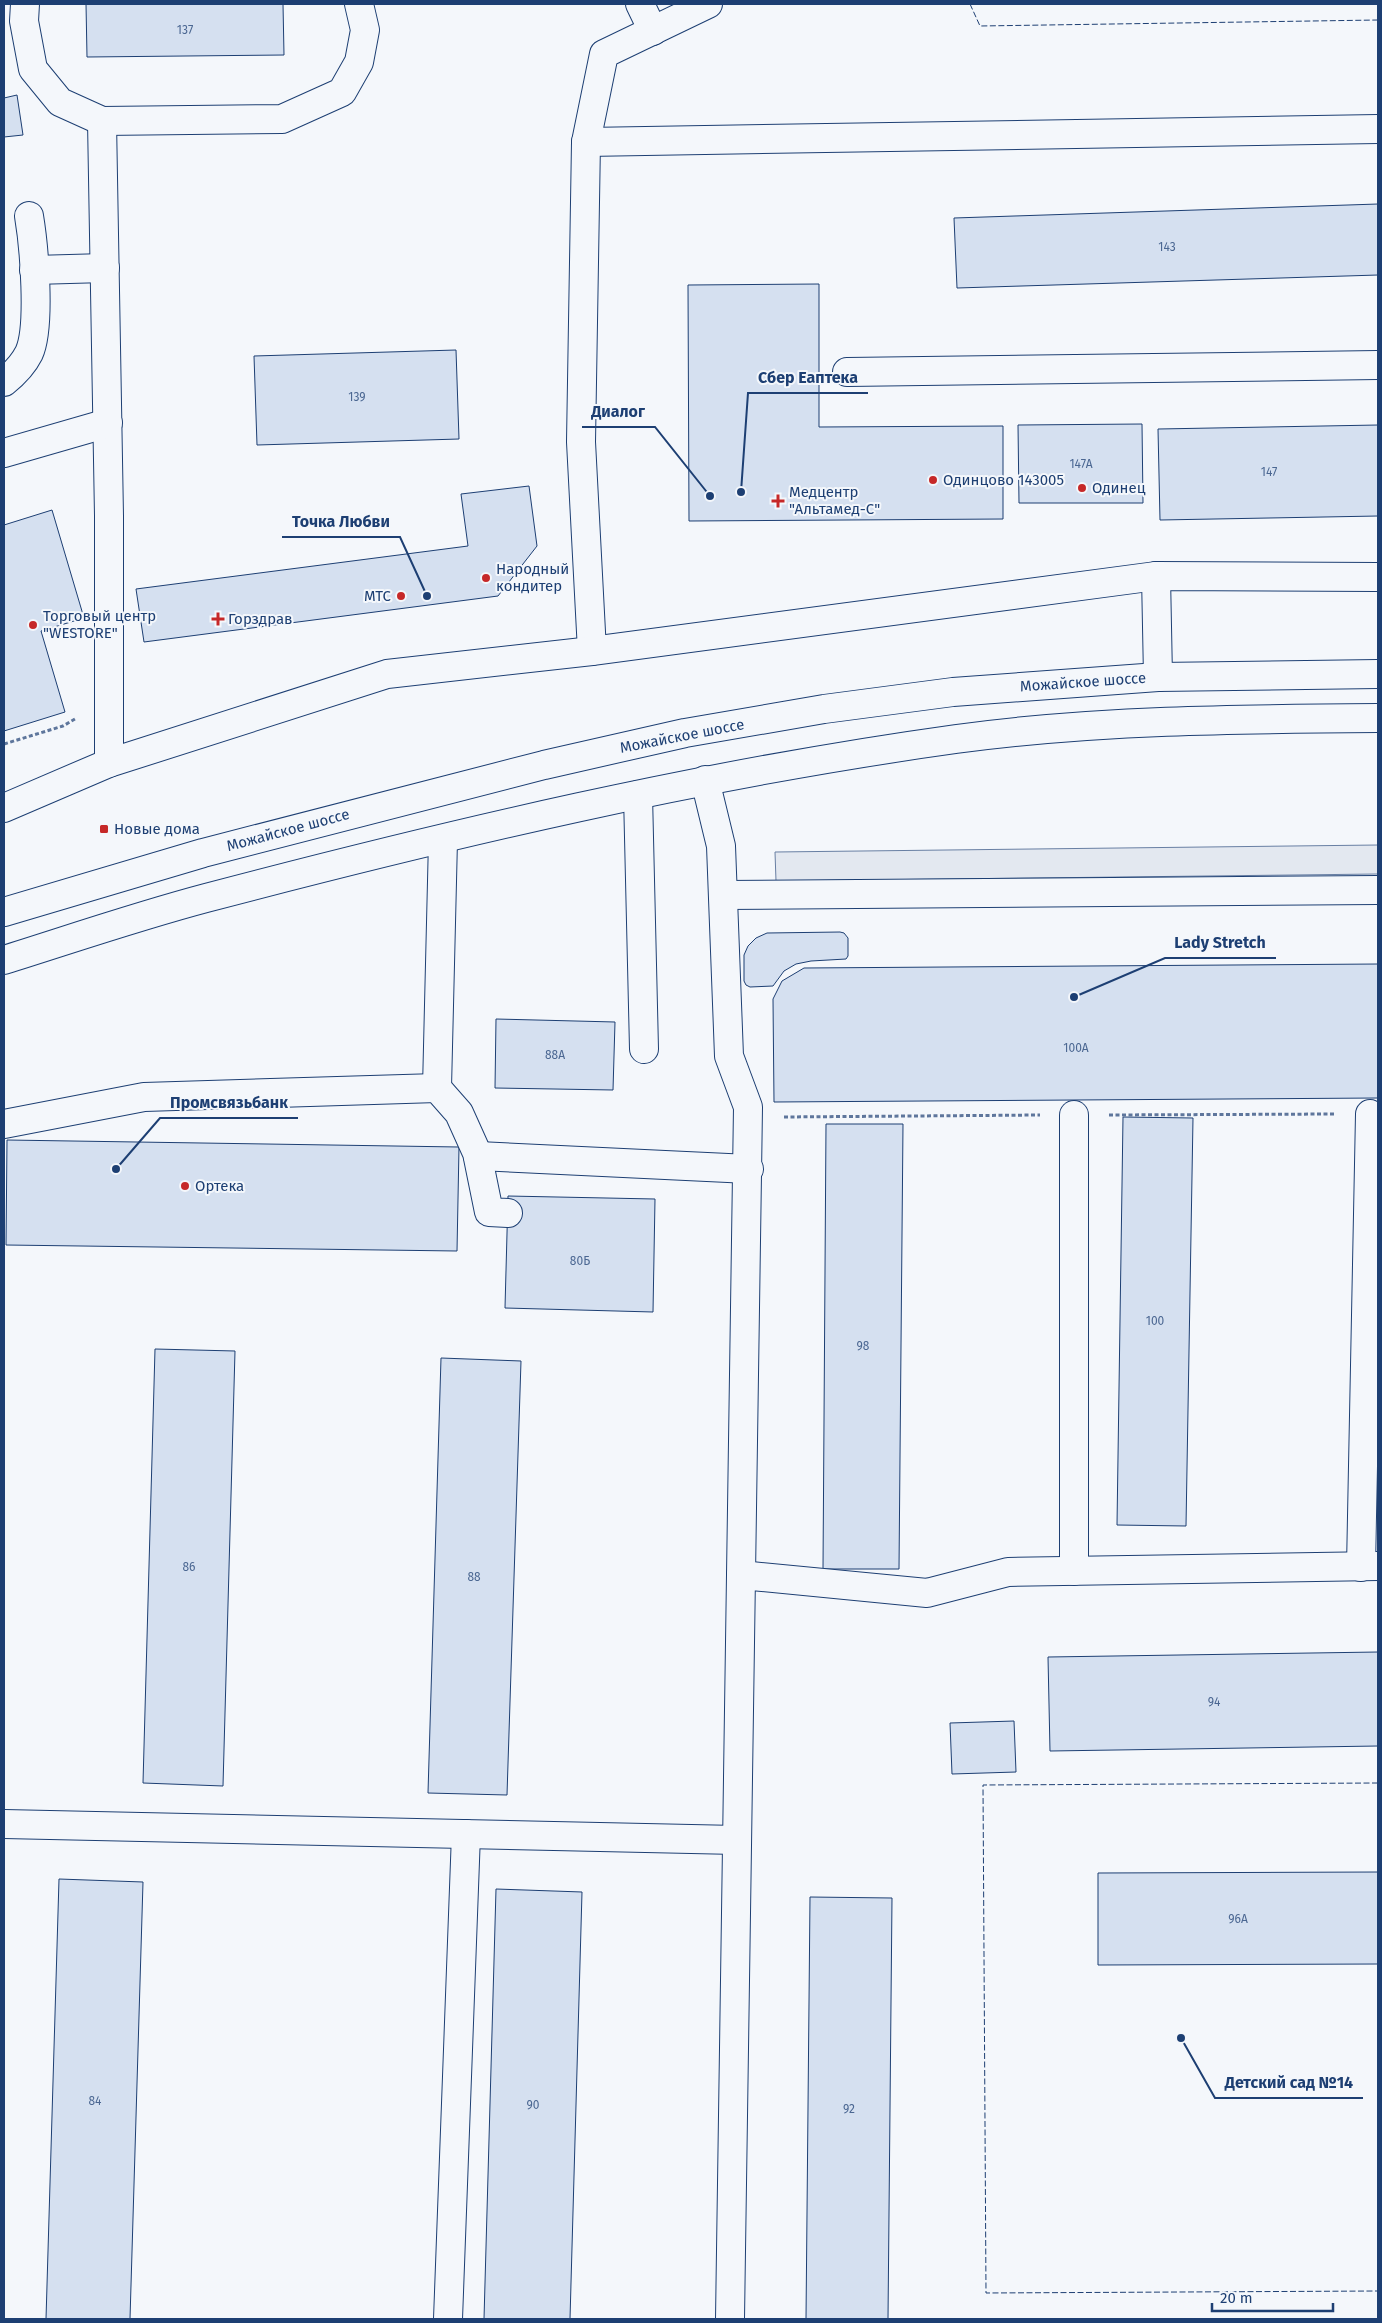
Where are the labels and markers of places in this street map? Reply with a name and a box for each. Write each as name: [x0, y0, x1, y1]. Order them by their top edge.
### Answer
callout: Сбер Еаптека: [748, 362, 868, 393]
callout: Диалог: [582, 396, 655, 427]
place label: Одинцово 143005: [943, 471, 1064, 489]
marker: Одинцово 143005: [927, 474, 939, 486]
place label: Одинец: [1092, 479, 1146, 497]
marker: Одинец: [1076, 482, 1088, 494]
place label: Медцентр "Альтамед-С": [789, 483, 880, 518]
marker: Медцентр "Альтамед-С": [771, 494, 785, 508]
callout: Точка Любви: [282, 506, 400, 537]
place label: Народный кондитер: [496, 560, 569, 595]
marker: Народный кондитер: [480, 572, 492, 584]
place label: МТС: [364, 587, 392, 605]
marker: МТС: [395, 590, 407, 602]
place label: Торговый центр "WESTORE": [43, 607, 156, 642]
place label: Горздрав: [228, 610, 293, 628]
marker: Горздрав: [212, 613, 224, 625]
marker: Торговый центр "WESTORE": [27, 619, 39, 631]
place label: Новые дома: [114, 820, 200, 838]
marker: Новые дома: [98, 823, 110, 835]
callout: Lady Stretch: [1165, 927, 1276, 958]
callout: Промсвязьбанк: [160, 1087, 298, 1118]
place label: Ортека: [195, 1177, 244, 1195]
marker: Ортека: [179, 1180, 191, 1192]
callout: Детский сад №14: [1215, 2067, 1363, 2098]

